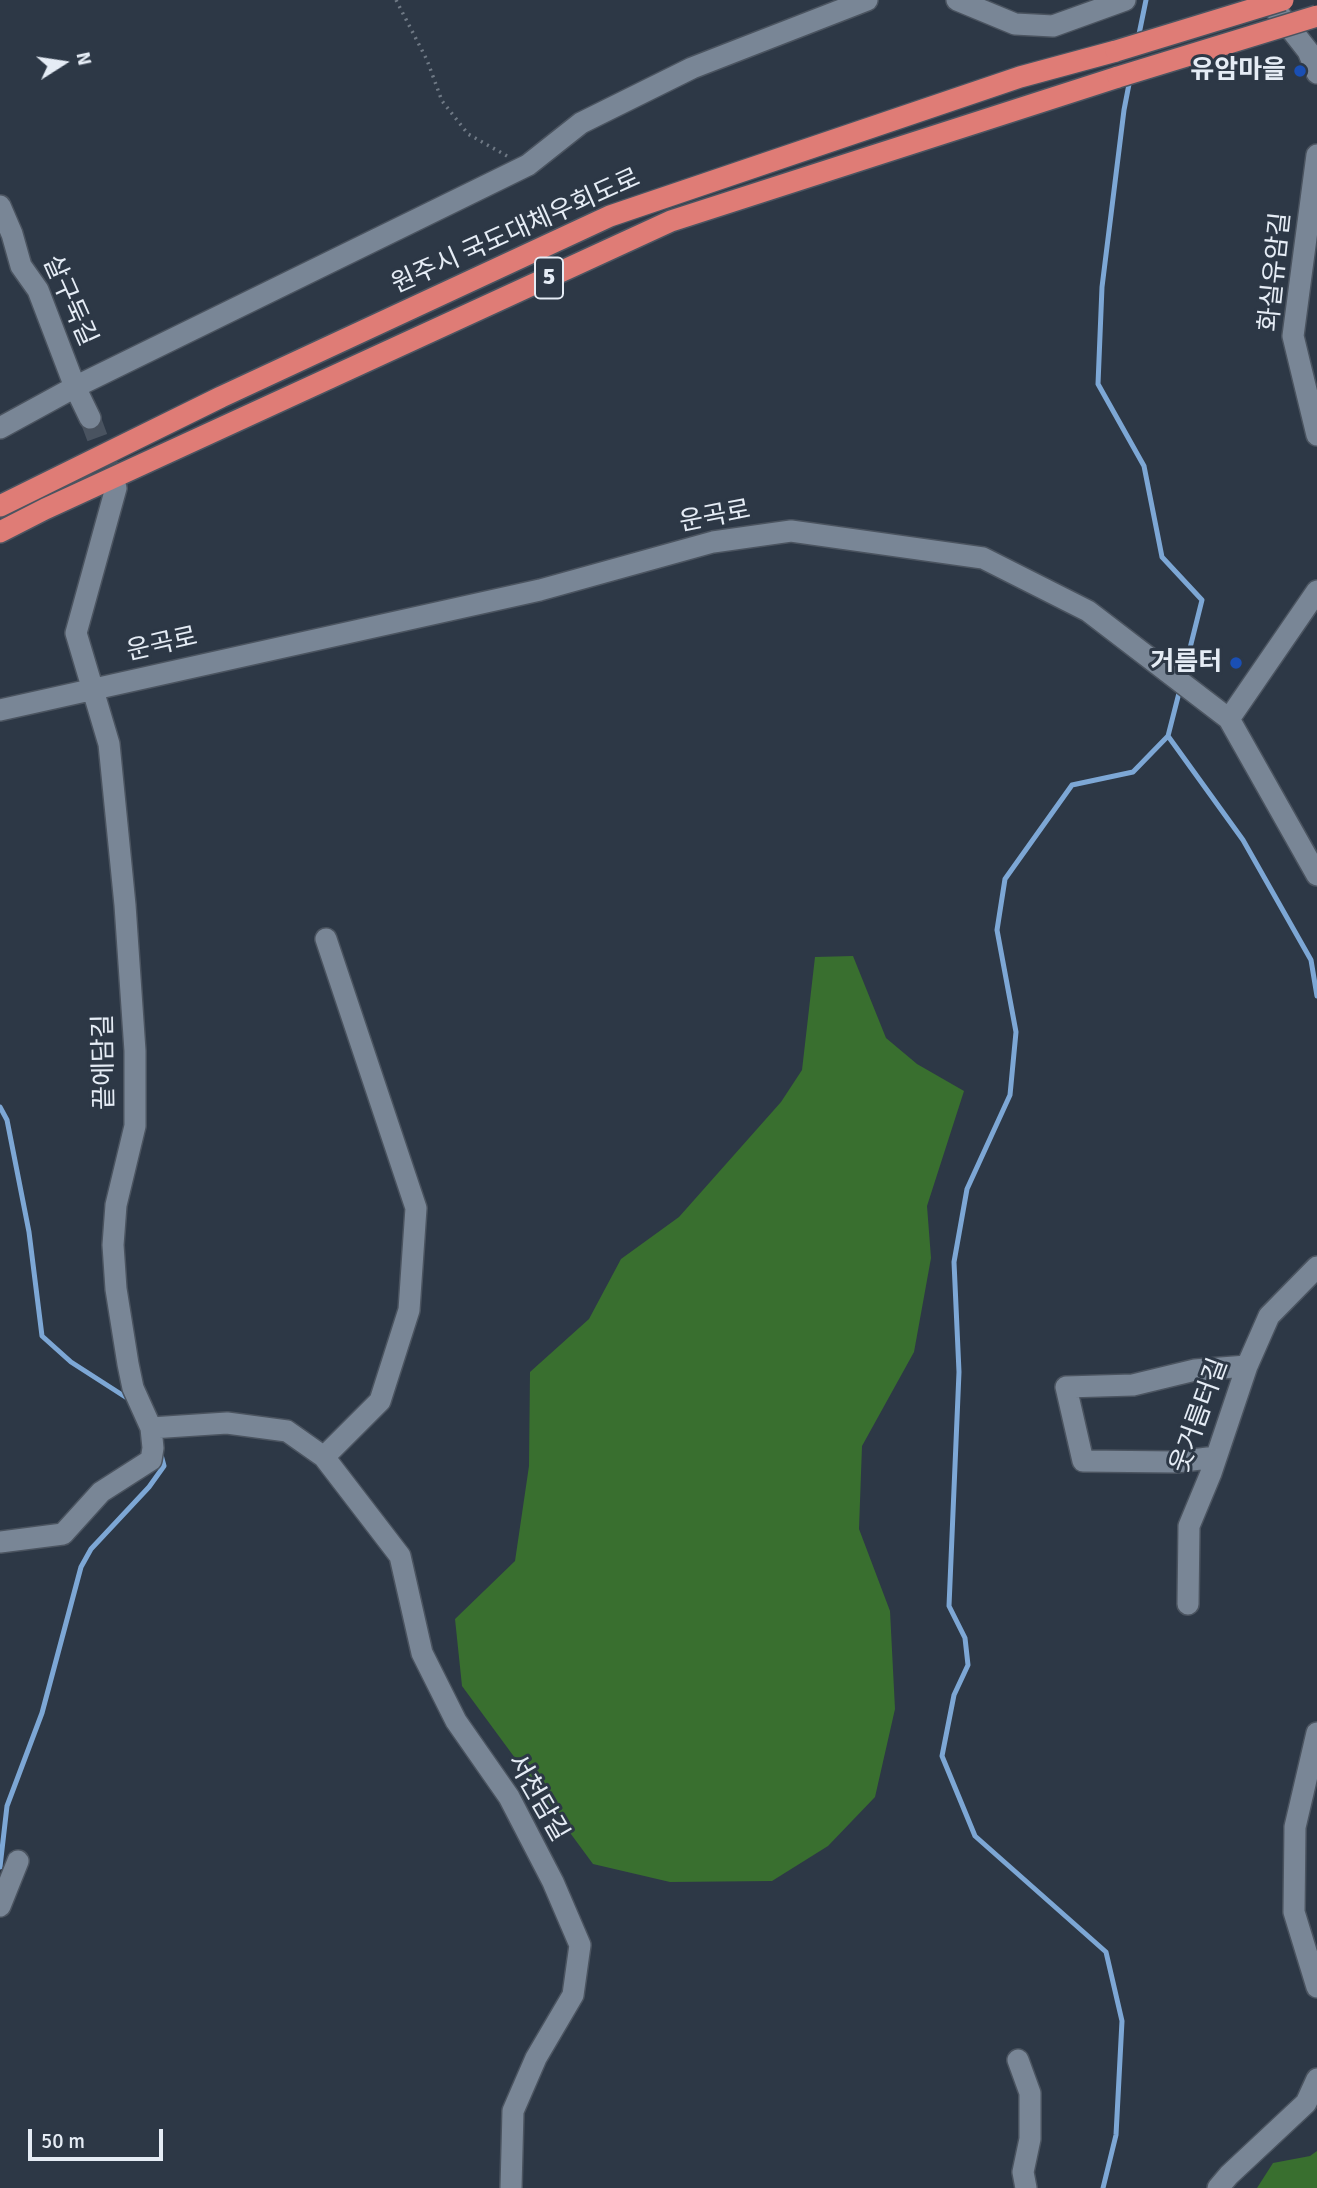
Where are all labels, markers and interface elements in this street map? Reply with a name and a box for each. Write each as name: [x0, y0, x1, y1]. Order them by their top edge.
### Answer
north arrow: [28, 28, 98, 98]
text: N: [70, 50, 97, 68]
place label: 유암마을: [1190, 55, 1286, 87]
marker: 유암마을: [1292, 63, 1308, 79]
street label: 원주시 국도대체우회도로: [387, 163, 645, 301]
street label: 화실유암길: [1254, 211, 1298, 333]
street label: 살구둑길: [35, 251, 103, 351]
road number: 5: [535, 258, 563, 298]
street label: 운곡로: [677, 495, 753, 539]
street label: 운곡로: [124, 622, 200, 668]
place label: 거름터: [1150, 647, 1222, 679]
marker: 거름터: [1228, 655, 1244, 671]
street label: 끝에담길: [89, 1014, 121, 1110]
street label: 웃거름터길: [1165, 1354, 1235, 1478]
street label: 서천담길: [500, 1749, 574, 1847]
scale bar: [32, 2114, 166, 2158]
text: 50 m: [41, 2128, 85, 2154]

